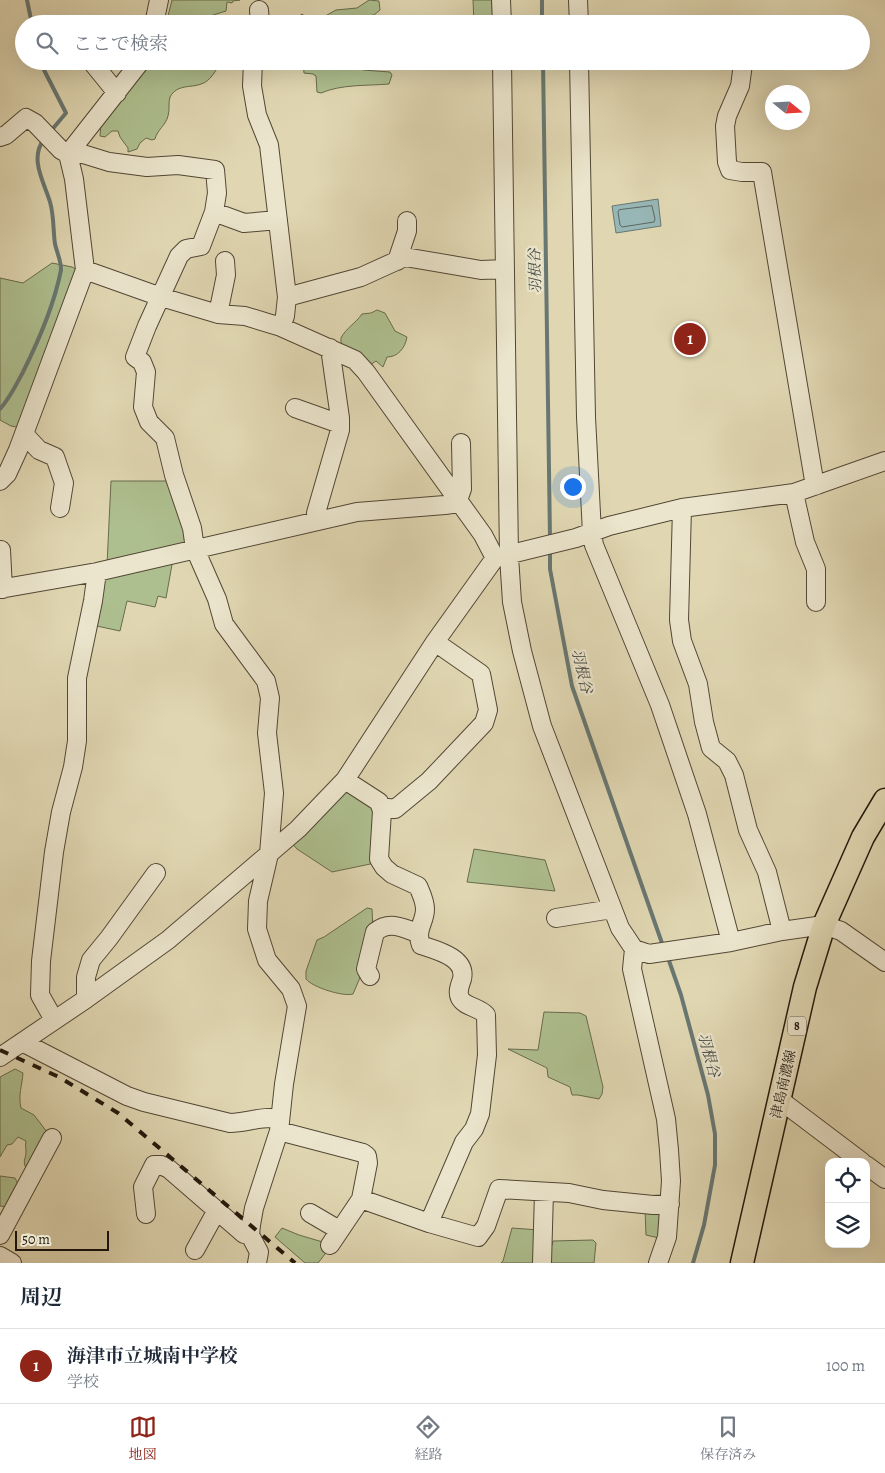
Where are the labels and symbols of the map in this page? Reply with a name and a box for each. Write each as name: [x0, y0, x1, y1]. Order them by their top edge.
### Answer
north arrow: [765, 85, 810, 130]
water label: 羽根谷: [525, 247, 545, 294]
pin: 1: [674, 320, 706, 358]
your location: [560, 474, 586, 500]
water label: 羽根谷: [567, 647, 597, 696]
road number: 8: [788, 1016, 806, 1036]
water label: 羽根谷: [694, 1031, 725, 1080]
street label: 津島南濃線: [766, 1048, 801, 1120]
scale bar: [15, 1228, 109, 1251]

